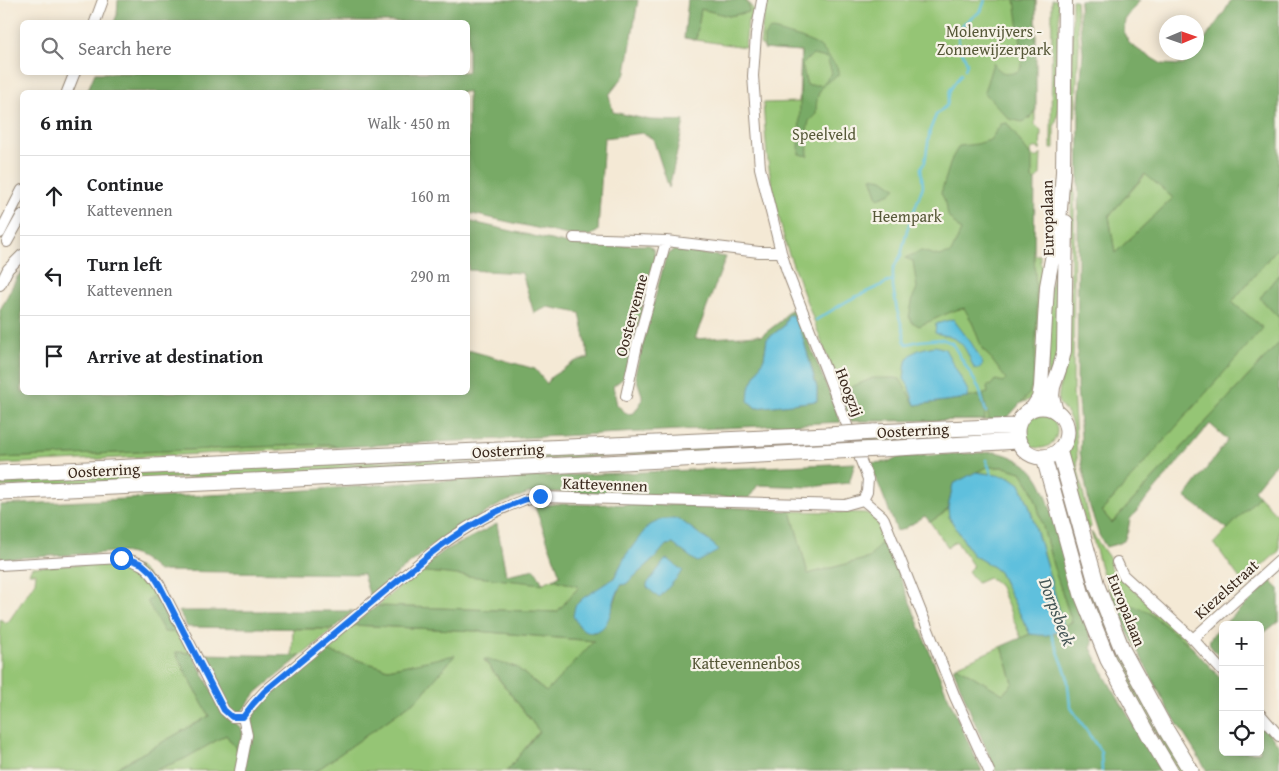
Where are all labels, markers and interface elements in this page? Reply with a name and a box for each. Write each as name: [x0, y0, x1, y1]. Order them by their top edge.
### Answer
north arrow: [1159, 15, 1204, 60]
park label: Molenvijvers - Zonnewijzerpark: [937, 19, 1052, 61]
search box: [20, 20, 470, 75]
icon: search: [38, 34, 66, 62]
text: Search here: [78, 34, 172, 62]
text: 6 min: [40, 107, 92, 138]
text: Walk · 450 m: [367, 111, 450, 135]
park label: Speelveld: [792, 122, 857, 146]
text: Continue: [87, 170, 164, 198]
street label: Europalaan: [1034, 180, 1060, 256]
icon: ahead: [40, 182, 68, 210]
text: 160 m: [410, 184, 450, 208]
text: Kattevennen: [87, 198, 172, 222]
park label: Heempark: [872, 204, 943, 228]
text: Turn left: [87, 250, 162, 278]
icon: left: [40, 262, 68, 290]
text: 290 m: [410, 264, 450, 288]
street label: Oostervenne: [608, 271, 654, 359]
text: Kattevennen: [87, 278, 172, 302]
icon: arrive: [40, 342, 68, 370]
text: Arrive at destination: [87, 342, 263, 370]
street label: Hoogzij: [830, 364, 870, 420]
street label: Oosterring: [876, 416, 950, 444]
street label: Oosterring: [471, 436, 545, 464]
street label: Oosterring: [67, 456, 141, 484]
street label: Kattevennen: [562, 471, 648, 497]
route end: [529, 485, 552, 508]
route start: [110, 547, 133, 570]
street label: Kiezelstraat: [1188, 553, 1264, 625]
street label: Europalaan: [1102, 570, 1152, 650]
water label: Dorpsbeek: [1032, 573, 1083, 651]
map controls: [1219, 621, 1264, 756]
button: +: [1219, 621, 1264, 666]
park label: Kattevennenbos: [692, 651, 800, 675]
button: −: [1219, 666, 1264, 711]
button: locate: [1219, 711, 1264, 756]

